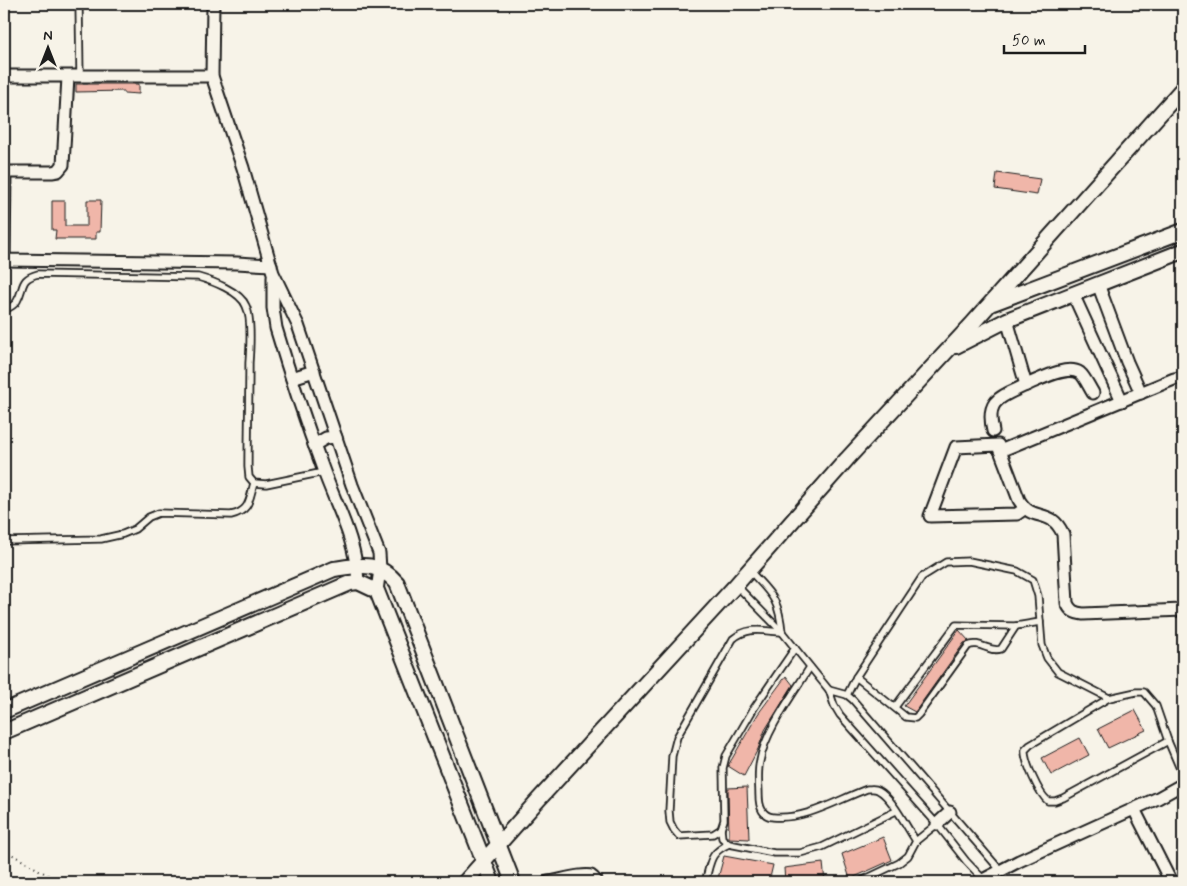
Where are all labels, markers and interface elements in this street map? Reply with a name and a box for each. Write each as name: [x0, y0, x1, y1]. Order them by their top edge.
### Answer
north arrow: [22, 22, 72, 72]
scale bar: [1004, 22, 1086, 54]
text: N: [43, 27, 53, 45]
text: 50 m: [1012, 31, 1046, 51]

